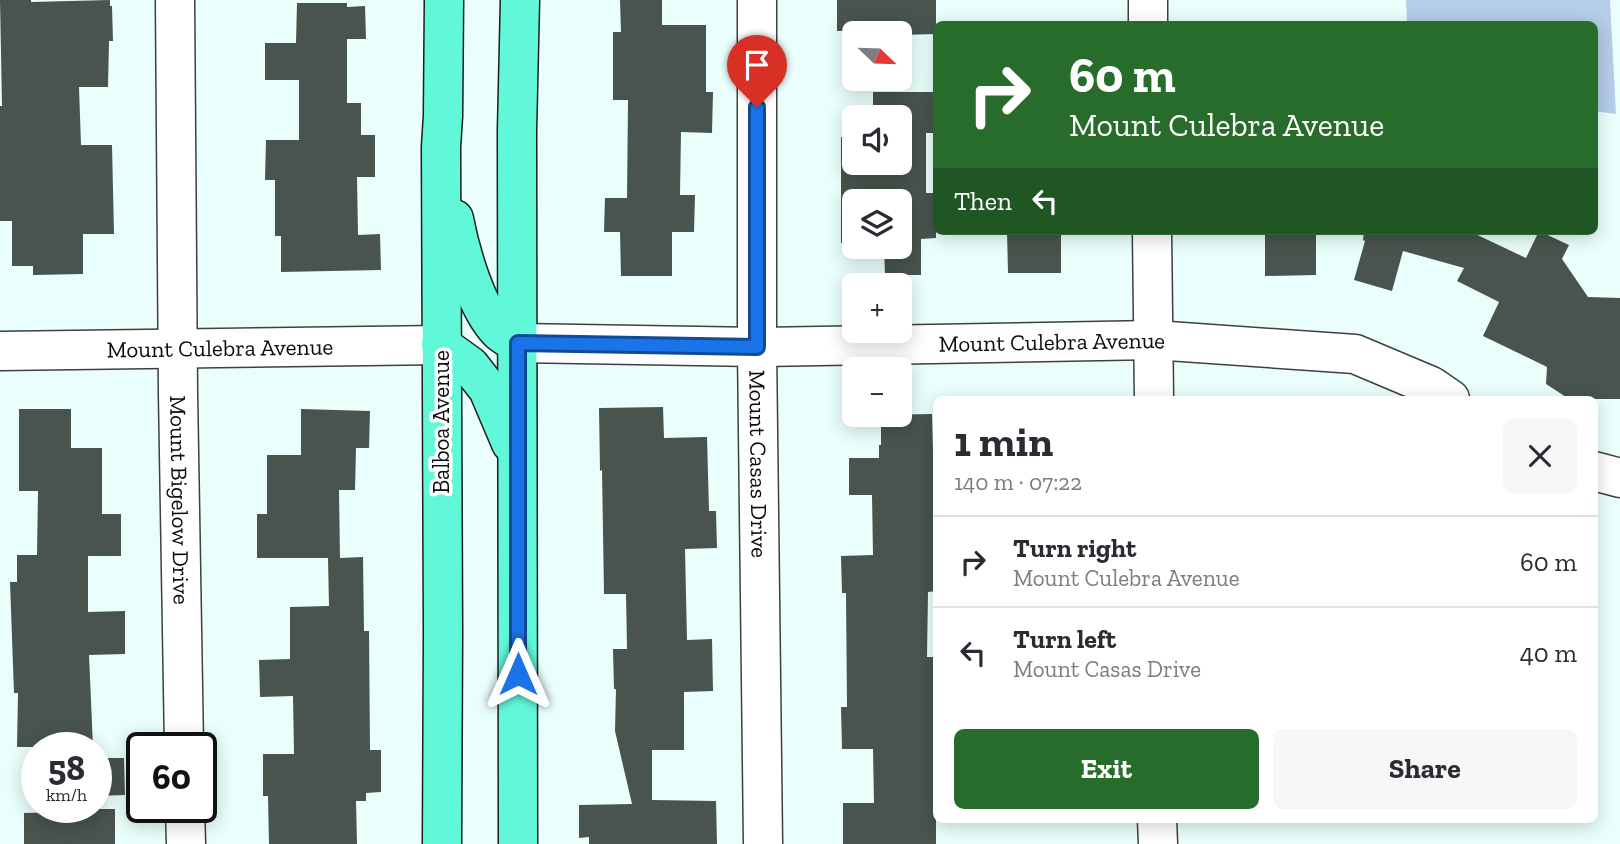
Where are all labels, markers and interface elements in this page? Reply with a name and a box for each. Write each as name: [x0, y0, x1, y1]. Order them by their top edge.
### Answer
north arrow: [842, 21, 912, 91]
map controls: [842, 21, 912, 427]
pin: [727, 35, 787, 107]
icon: arrive: [738, 46, 776, 84]
text: 60 m: [1069, 46, 1176, 105]
icon: right: [954, 49, 1045, 140]
button: sound: [842, 105, 912, 175]
text: Mount Culebra Avenue: [1069, 106, 1384, 144]
icon: left: [1026, 182, 1064, 220]
text: Then: [954, 185, 1012, 217]
button: layers: [842, 189, 912, 259]
button: +: [842, 273, 912, 343]
street label: Mount Culebra Avenue: [938, 326, 1166, 358]
street label: Mount Culebra Avenue: [106, 332, 333, 364]
street label: Balboa Avenue: [427, 350, 455, 494]
button: −: [842, 357, 912, 427]
street label: Mount Casas Drive: [743, 370, 774, 558]
street label: Mount Bigelow Drive: [164, 395, 196, 605]
text: 1 min: [954, 416, 1053, 467]
button: close: [1503, 419, 1577, 493]
text: 140 m · 07:22: [954, 468, 1082, 496]
text: Turn right: [1013, 532, 1136, 564]
icon: right: [954, 543, 992, 581]
text: 60 m: [1520, 546, 1577, 578]
text: Mount Culebra Avenue: [1013, 564, 1240, 592]
text: Turn left: [1013, 623, 1116, 655]
icon: left: [954, 634, 992, 672]
position arrow: [481, 637, 555, 711]
text: 40 m: [1520, 637, 1577, 669]
text: Mount Casas Drive: [1013, 655, 1201, 683]
button: Exit: [954, 729, 1259, 809]
button: Share: [1273, 729, 1577, 809]
speed limit sign: 60: [126, 732, 217, 823]
text: 58: [48, 747, 85, 789]
text: km/h: [46, 784, 87, 806]

